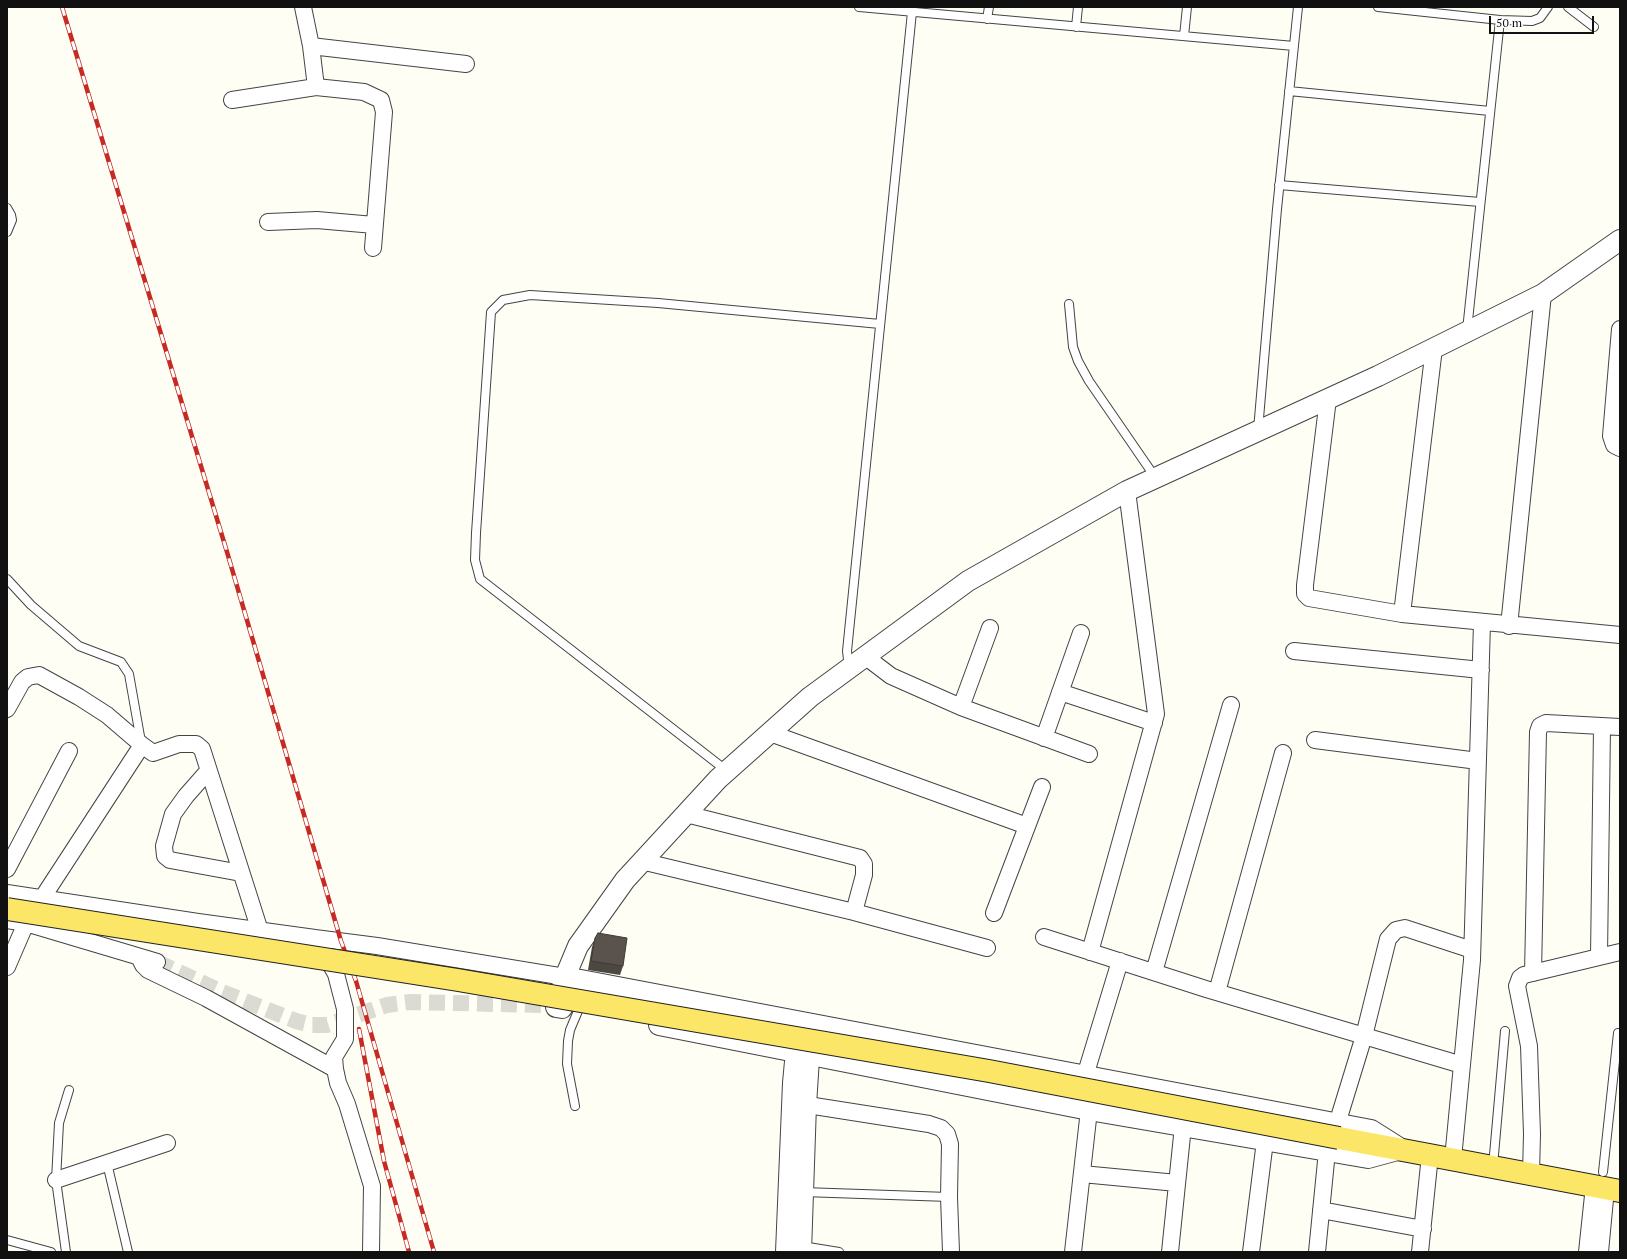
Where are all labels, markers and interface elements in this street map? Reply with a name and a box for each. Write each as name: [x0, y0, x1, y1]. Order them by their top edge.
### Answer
scale bar: [1491, 8, 1596, 34]
text: 50 m: [1496, 15, 1522, 30]

